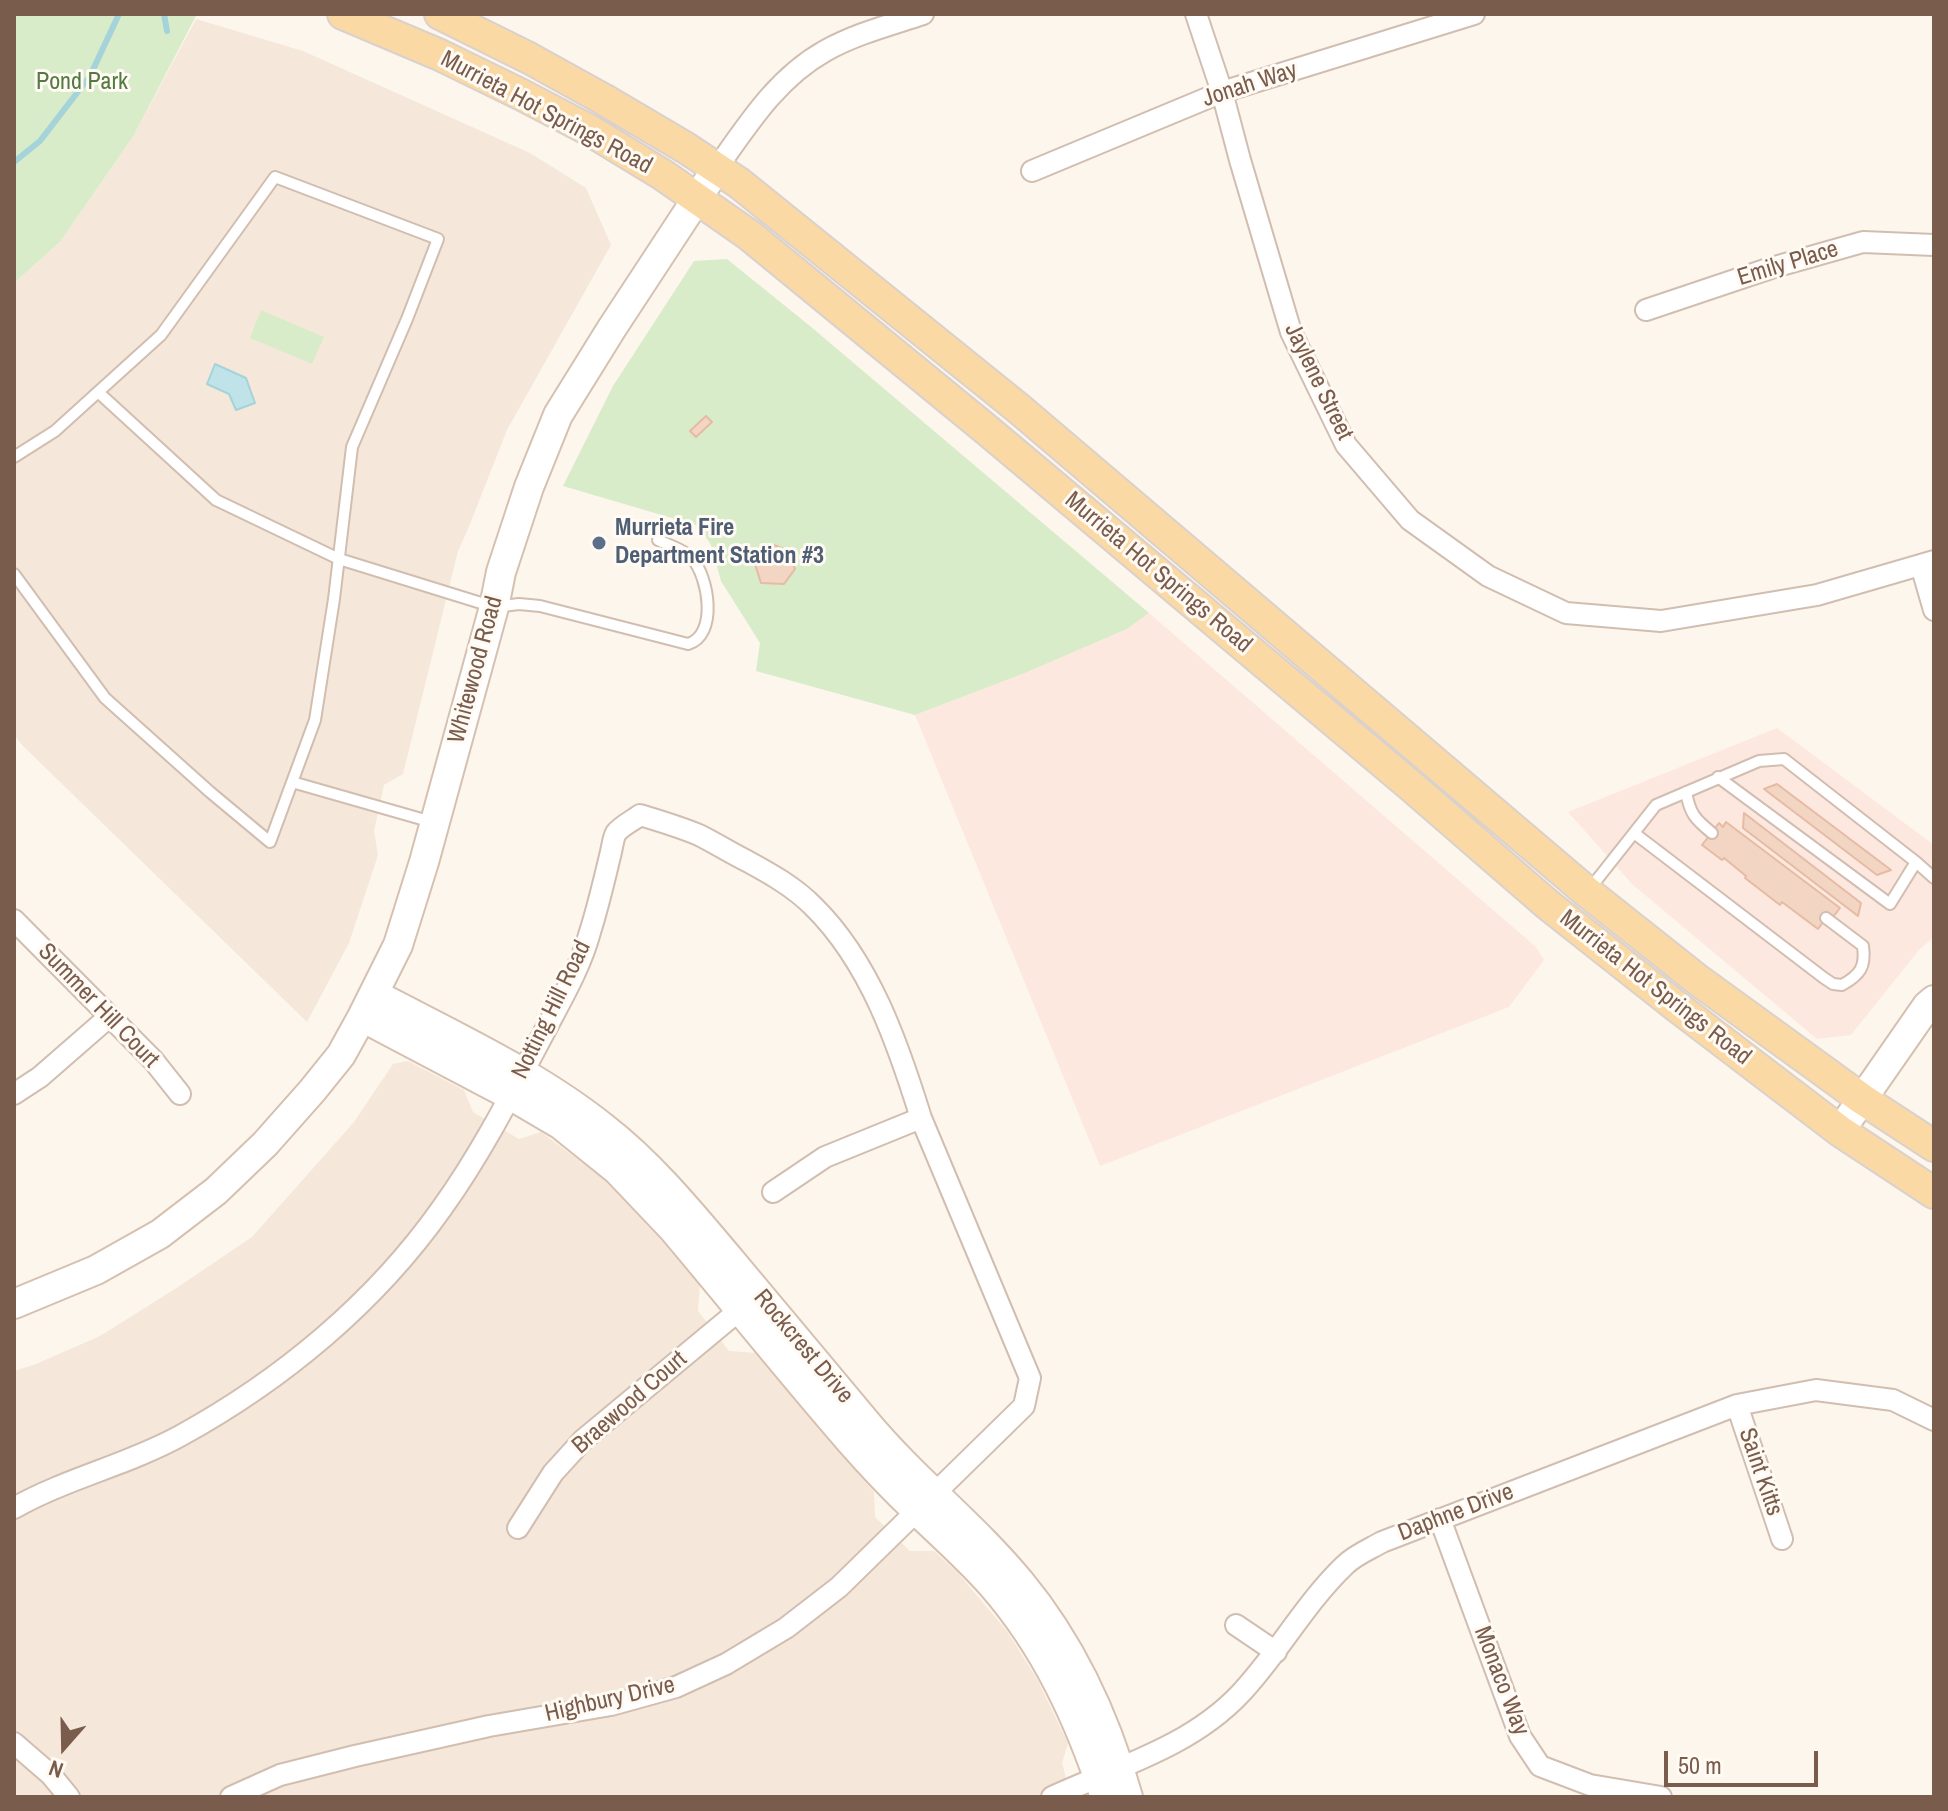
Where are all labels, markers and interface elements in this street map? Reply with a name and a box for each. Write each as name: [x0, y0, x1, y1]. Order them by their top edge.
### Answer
street label: Murrieta Hot Springs Road: [435, 45, 657, 181]
street label: Jonah Way: [1199, 56, 1301, 114]
park label: Pond Park: [36, 69, 128, 97]
street label: Emily Place: [1734, 235, 1842, 293]
street label: Jaylene Street: [1277, 319, 1359, 445]
street label: Murrieta Hot Springs Road: [1059, 486, 1257, 660]
place label: Murrieta Fire Department Station #3: [615, 515, 824, 571]
marker: Murrieta Fire Department Station #3: [590, 534, 608, 552]
street label: Whitewood Road: [443, 593, 509, 747]
street label: Murrieta Hot Springs Road: [1553, 904, 1757, 1072]
street label: Notting Hill Road: [506, 936, 598, 1084]
street label: Summer Hill Court: [31, 938, 165, 1074]
street label: Rockcrest Drive: [747, 1284, 859, 1410]
street label: Braewood Court: [567, 1345, 693, 1461]
street label: Saint Kitts: [1732, 1424, 1788, 1520]
street label: Daphne Drive: [1394, 1478, 1518, 1548]
street label: Monaco Way: [1467, 1623, 1535, 1739]
street label: Highbury Drive: [542, 1671, 678, 1729]
north arrow: [24, 1707, 104, 1787]
scale bar: [1668, 1735, 1822, 1785]
text: 50 m: [1678, 1749, 1722, 1781]
text: N: [45, 1753, 67, 1786]

